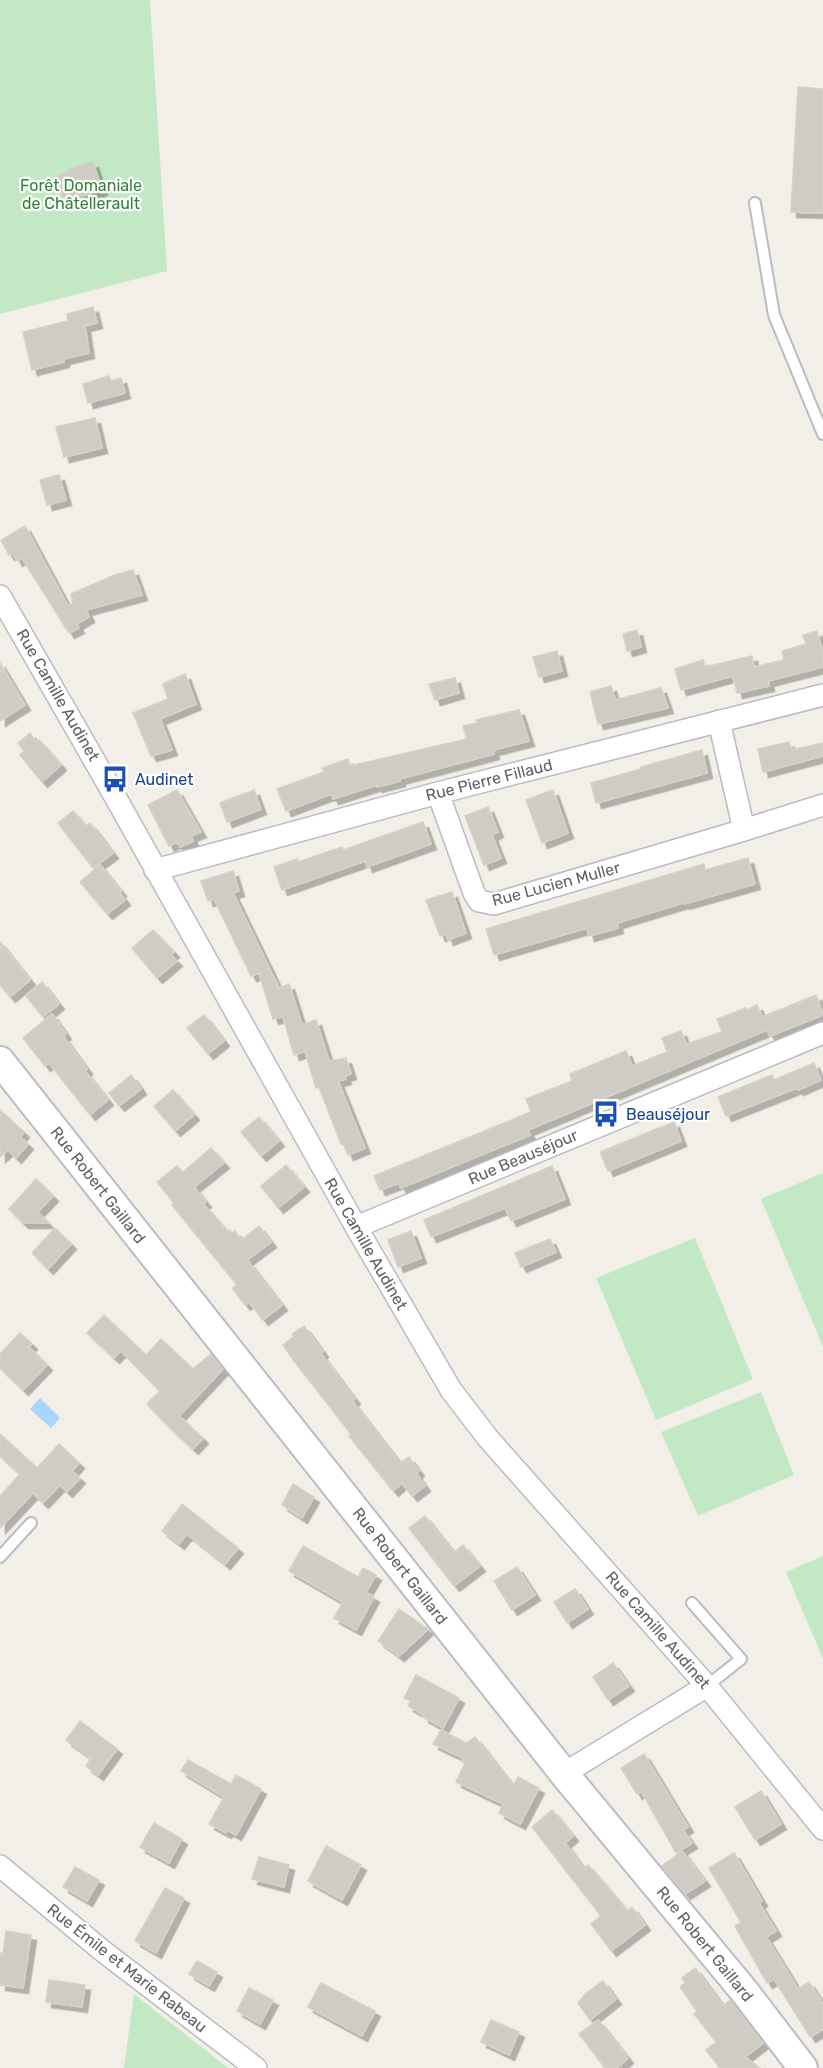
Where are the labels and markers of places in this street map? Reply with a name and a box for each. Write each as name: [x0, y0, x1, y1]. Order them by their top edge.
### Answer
bus stop icon: Audinet: [100, 764, 130, 794]
place label: Audinet: [135, 770, 194, 789]
bus stop icon: Beauséjour: [591, 1099, 621, 1129]
place label: Beauséjour: [626, 1105, 710, 1124]

